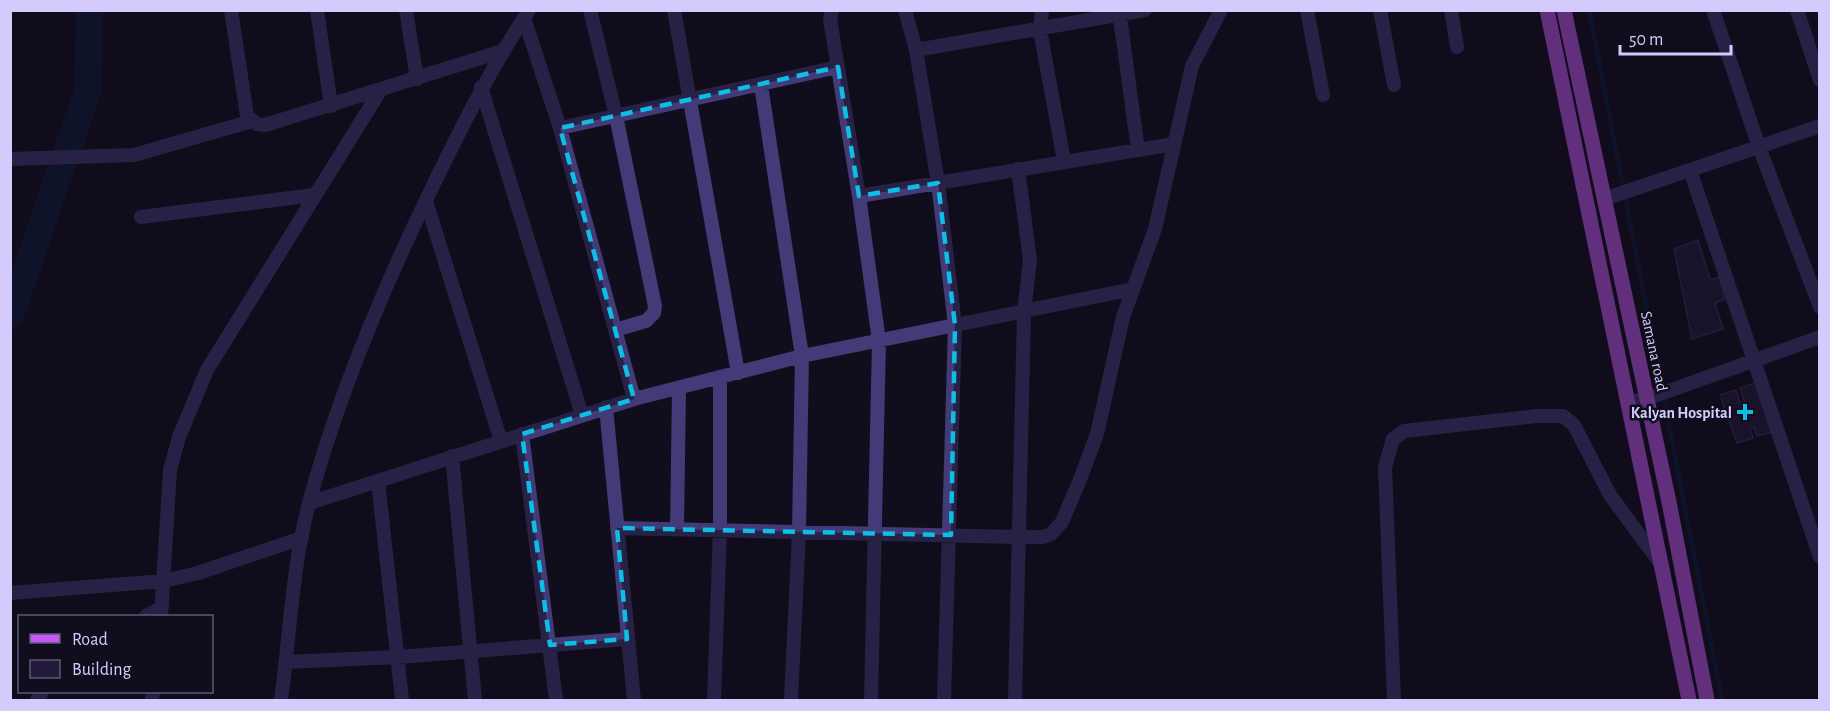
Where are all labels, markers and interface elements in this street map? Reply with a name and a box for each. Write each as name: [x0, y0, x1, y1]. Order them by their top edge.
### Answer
scale bar: [1620, 18, 1731, 56]
text: 50 m: [1629, 31, 1663, 49]
street label: Samana road: [1638, 310, 1670, 393]
marker: Kalyan Hospital: [1736, 403, 1754, 421]
place label: Kalyan Hospital: [1631, 405, 1732, 422]
legend: [18, 615, 213, 693]
text: Road: [72, 631, 108, 649]
text: Building: [72, 661, 132, 679]

